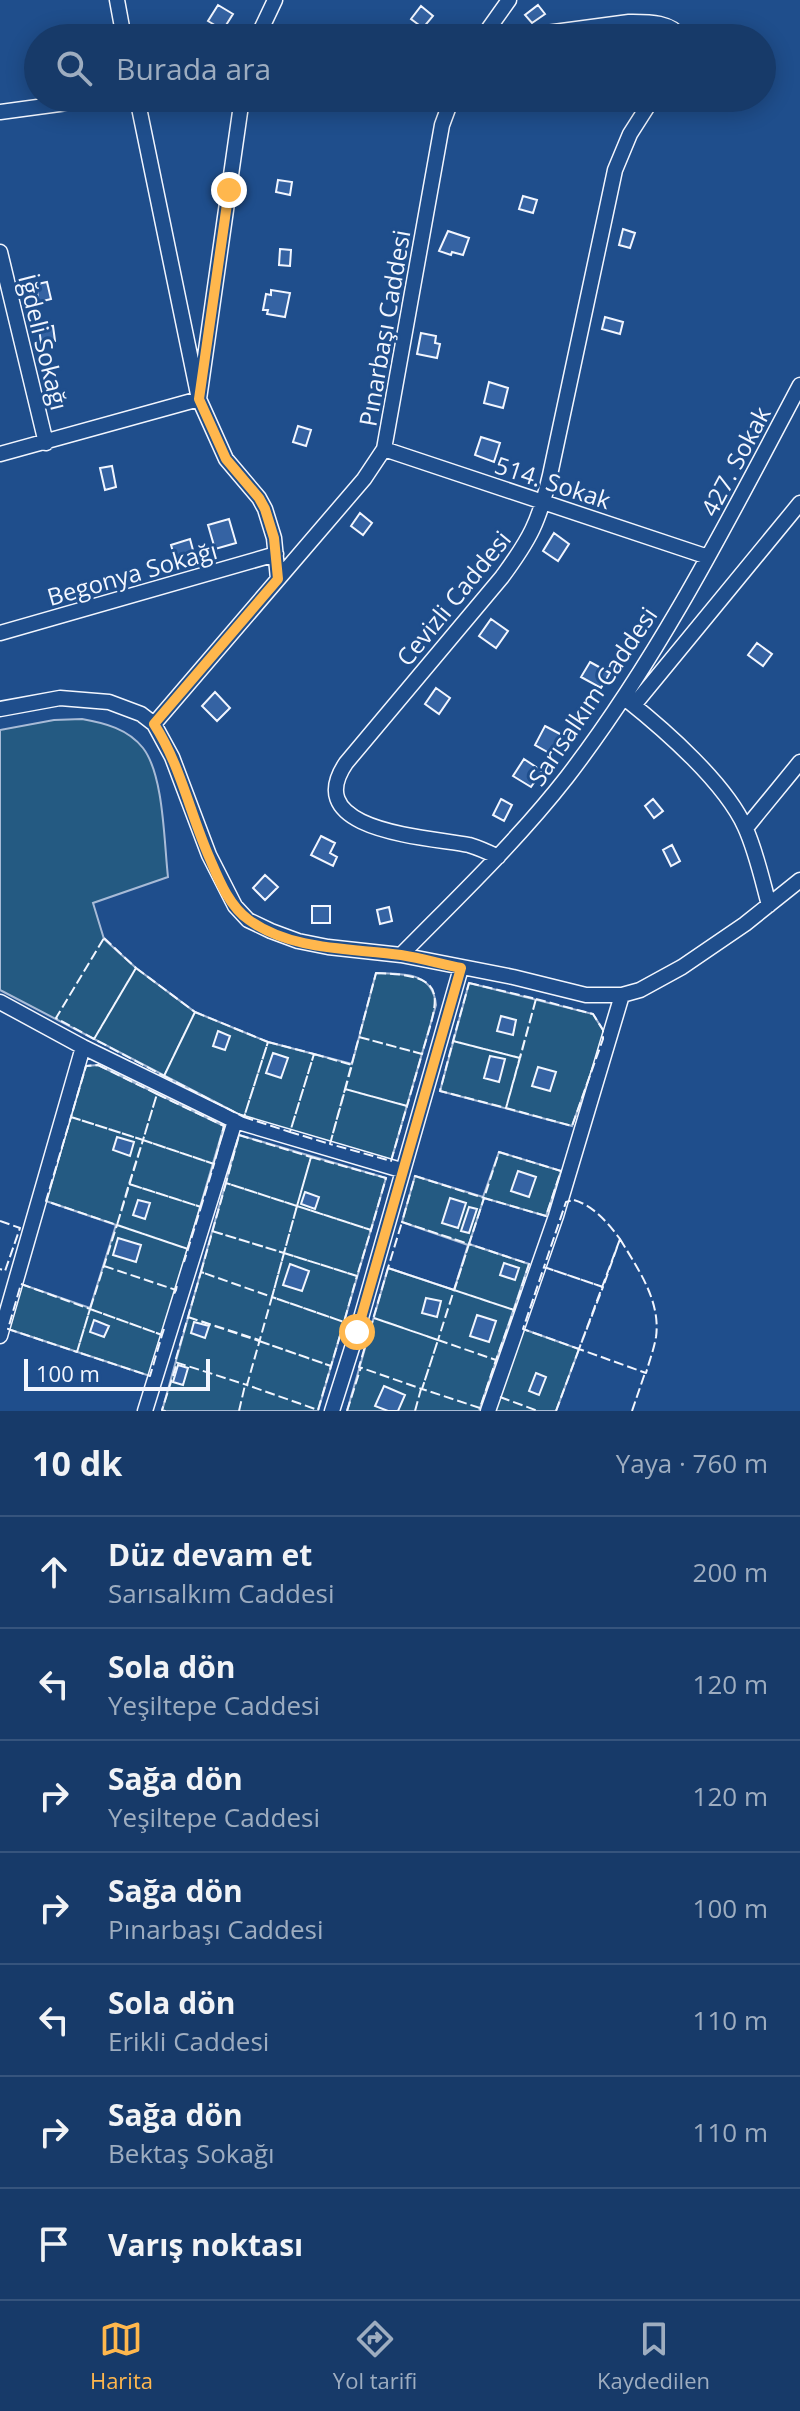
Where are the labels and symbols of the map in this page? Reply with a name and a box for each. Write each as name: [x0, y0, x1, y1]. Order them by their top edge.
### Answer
route end: [211, 172, 247, 208]
street label: Pınarbaşı Caddesi: [350, 227, 418, 429]
street label: İğdeli Sokağı: [11, 271, 77, 413]
street label: 427. Sokak: [692, 400, 778, 522]
street label: 514. Sokak: [491, 448, 615, 516]
street label: Cevizli Caddesi: [388, 523, 518, 673]
street label: Begonya Sokağı: [43, 533, 221, 613]
street label: Sarısalkım Caddesi: [520, 600, 664, 792]
route start: [339, 1314, 375, 1350]
scale bar: [24, 1355, 210, 1391]

